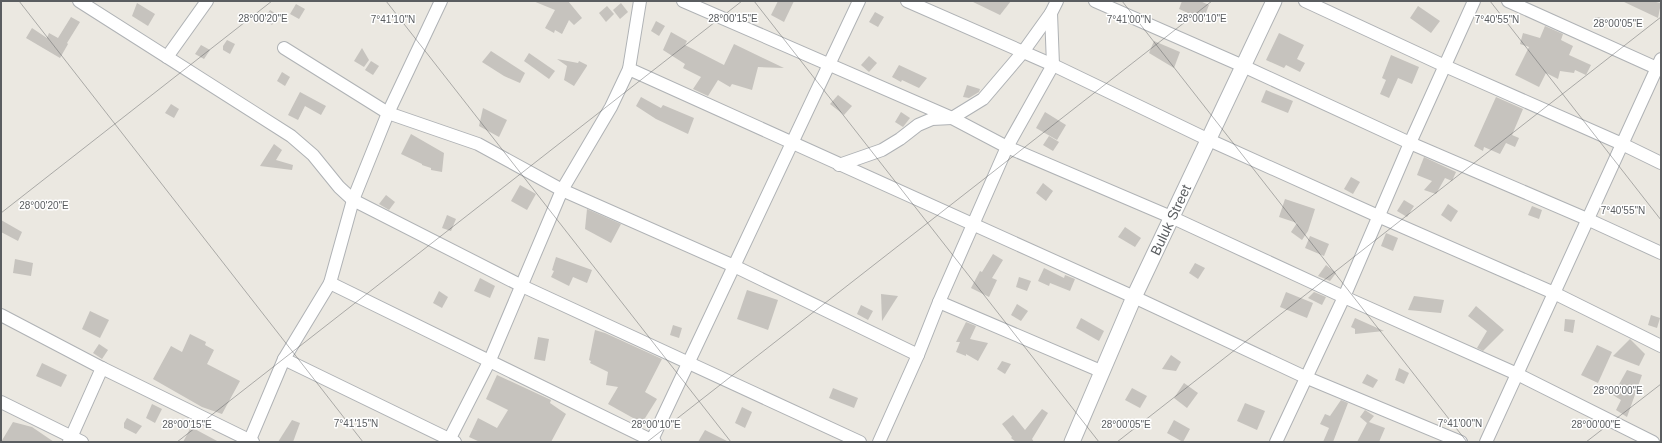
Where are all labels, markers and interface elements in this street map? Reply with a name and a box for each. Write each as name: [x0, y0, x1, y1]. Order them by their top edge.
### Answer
text: 28°00'20"E: [238, 13, 288, 24]
text: 28°00'15"E: [708, 13, 758, 24]
text: 28°00'10"E: [1177, 13, 1227, 24]
text: 7°41'10"N: [371, 14, 415, 25]
text: 7°41'00"N: [1107, 14, 1151, 25]
text: 7°40'55"N: [1475, 14, 1519, 25]
text: 28°00'05"E: [1593, 18, 1643, 29]
street label: Buluk Street: [1147, 182, 1194, 258]
text: 28°00'20"E: [19, 200, 69, 211]
text: 7°40'55"N: [1601, 205, 1645, 216]
text: 28°00'00"E: [1593, 385, 1643, 396]
text: 7°41'15"N: [334, 418, 378, 429]
text: 7°41'00"N: [1438, 418, 1482, 429]
text: 28°00'15"E: [162, 419, 212, 430]
text: 28°00'10"E: [631, 419, 681, 430]
text: 28°00'05"E: [1101, 419, 1151, 430]
text: 28°00'00"E: [1571, 419, 1621, 430]

